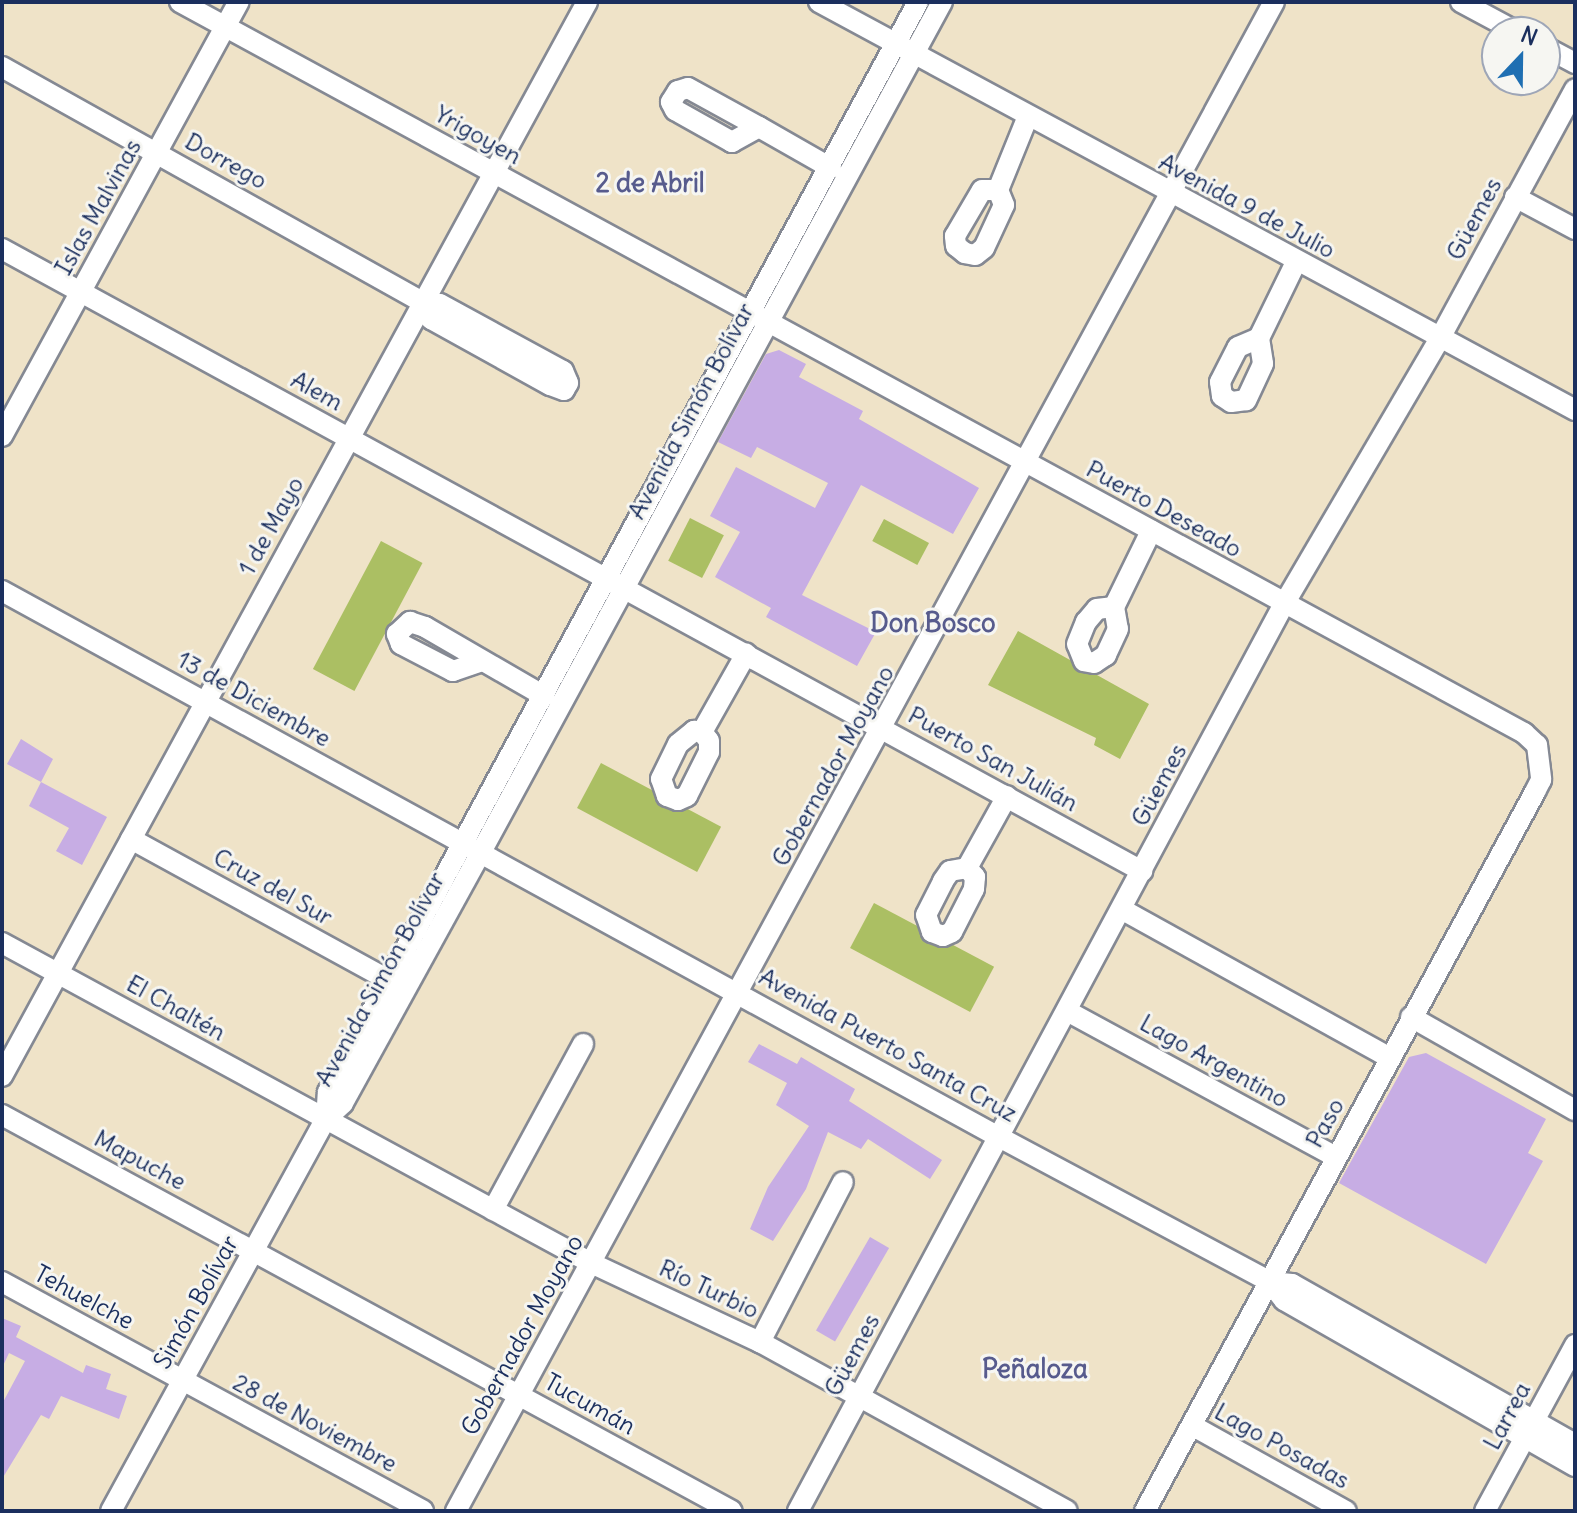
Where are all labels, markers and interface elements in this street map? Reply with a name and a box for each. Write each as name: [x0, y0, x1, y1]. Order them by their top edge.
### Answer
north arrow: [1481, 16, 1561, 96]
text: N: [1517, 20, 1542, 51]
street label: Yrigoyen: [430, 99, 526, 171]
street label: Dorrego: [180, 127, 272, 195]
street label: Islas Malvinas: [49, 134, 147, 280]
street label: Avenida 9 de Julio: [1154, 147, 1340, 265]
district label: 2 de Abril: [595, 167, 705, 199]
street label: Güemes: [1440, 173, 1508, 265]
street label: Avenida Simón Bolívar: [622, 298, 760, 524]
street label: Alem: [286, 365, 348, 417]
street label: Puerto Deseado: [1081, 454, 1247, 564]
street label: 1 de Mayo: [232, 472, 310, 580]
district label: Don Bosco: [870, 607, 996, 639]
street label: 13 de Diciembre: [172, 645, 336, 753]
street label: Gobernador Moyano: [766, 661, 900, 871]
street label: Puerto San Julián: [903, 700, 1083, 818]
street label: Güemes: [1125, 739, 1193, 831]
street label: Cruz del Sur: [208, 842, 338, 932]
street label: Avenida Simón Bolívar: [309, 867, 451, 1091]
street label: Avenida Puerto Santa Cruz: [754, 962, 1022, 1128]
street label: El Chaltén: [122, 969, 230, 1047]
street label: Lago Argentino: [1135, 1008, 1293, 1114]
street label: Paso: [1300, 1093, 1350, 1153]
street label: Mapuche: [89, 1124, 191, 1196]
street label: Simón Bolívar: [148, 1230, 244, 1374]
street label: Gobernador Moyano: [455, 1230, 589, 1440]
street label: Río Turbio: [655, 1253, 763, 1325]
street label: Tehuelche: [29, 1259, 139, 1335]
street label: Güemes: [818, 1309, 886, 1401]
district label: Peñaloza: [982, 1353, 1088, 1385]
street label: Tucumán: [539, 1367, 641, 1441]
street label: 28 de Noviembre: [228, 1368, 402, 1478]
street label: Larrea: [1477, 1377, 1537, 1455]
street label: Lago Posadas: [1210, 1397, 1354, 1495]

